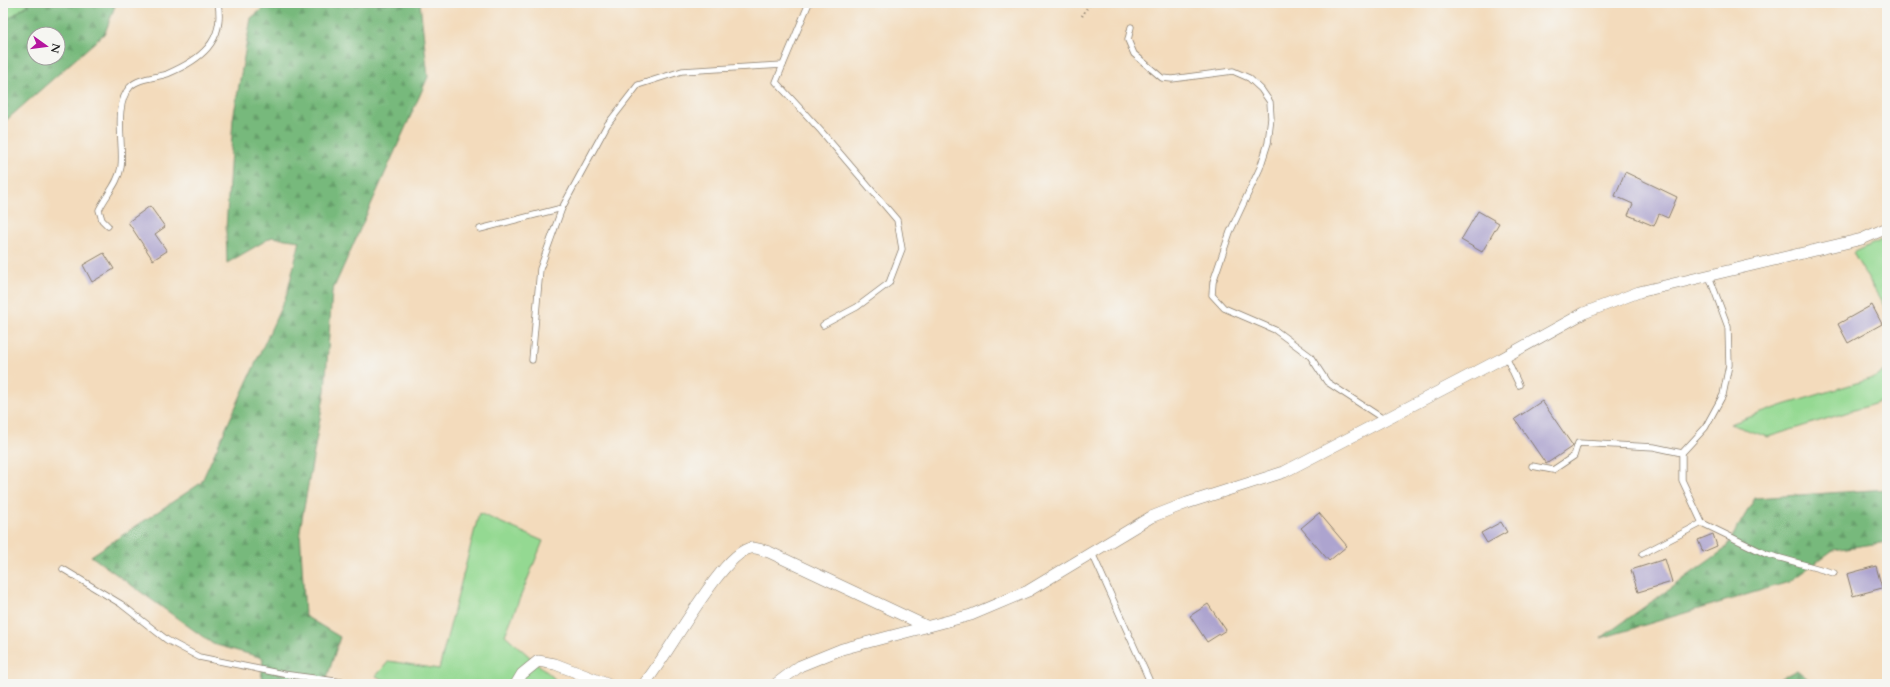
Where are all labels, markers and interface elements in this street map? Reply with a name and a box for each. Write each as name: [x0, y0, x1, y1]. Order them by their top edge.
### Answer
north arrow: [26, 26, 66, 66]
text: N: [47, 42, 64, 55]

